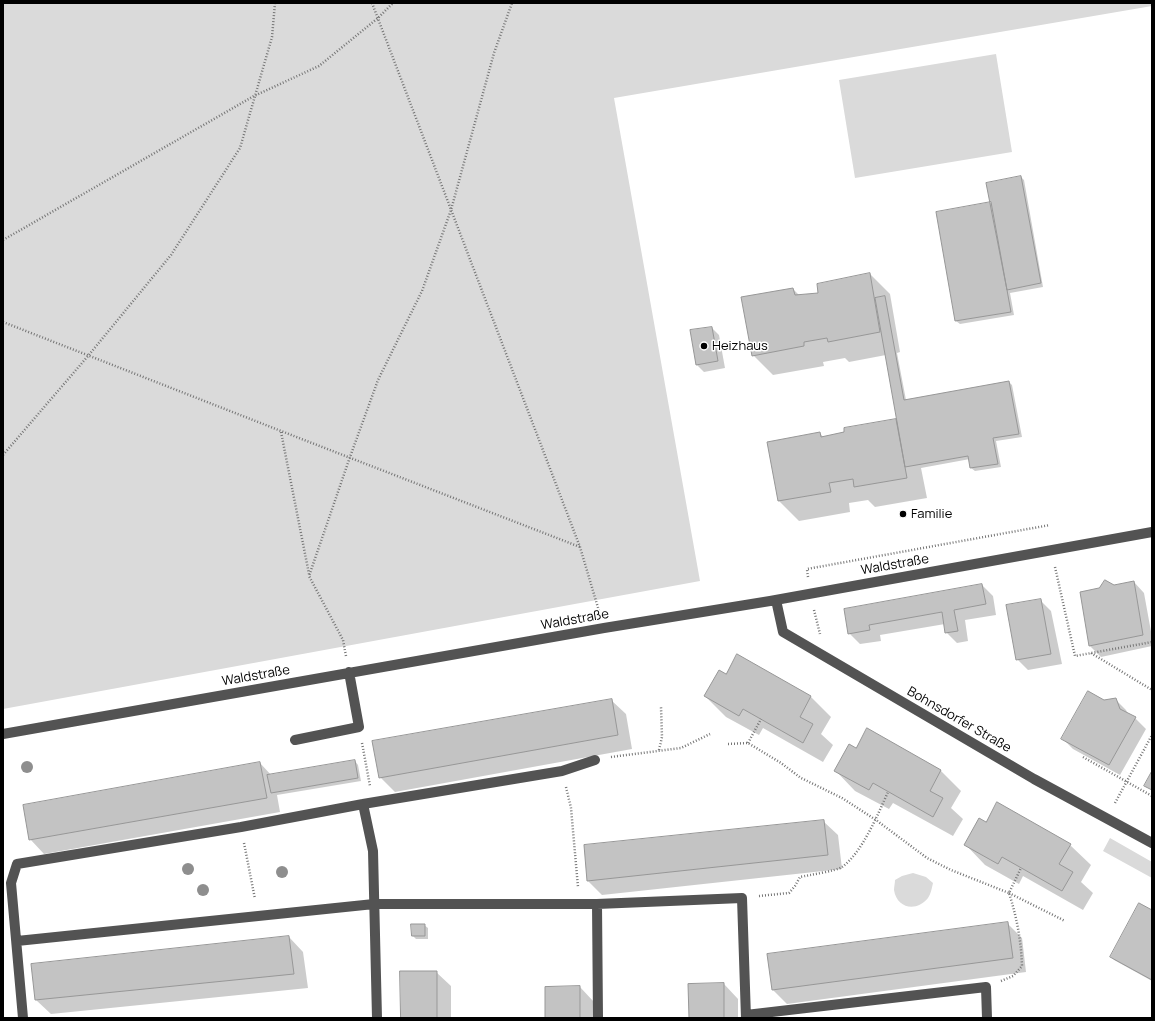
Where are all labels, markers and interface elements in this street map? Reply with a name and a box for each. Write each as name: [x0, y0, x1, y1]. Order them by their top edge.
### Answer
place label: Heizhaus: [712, 338, 768, 354]
marker: Heizhaus: [699, 341, 709, 351]
place label: Familie: [911, 506, 952, 522]
marker: Familie: [898, 509, 908, 519]
street label: Waldstraße: [860, 551, 930, 579]
street label: Waldstraße: [540, 606, 610, 634]
street label: Waldstraße: [221, 662, 291, 690]
street label: Bohnsdorfer Straße: [904, 684, 1014, 756]

